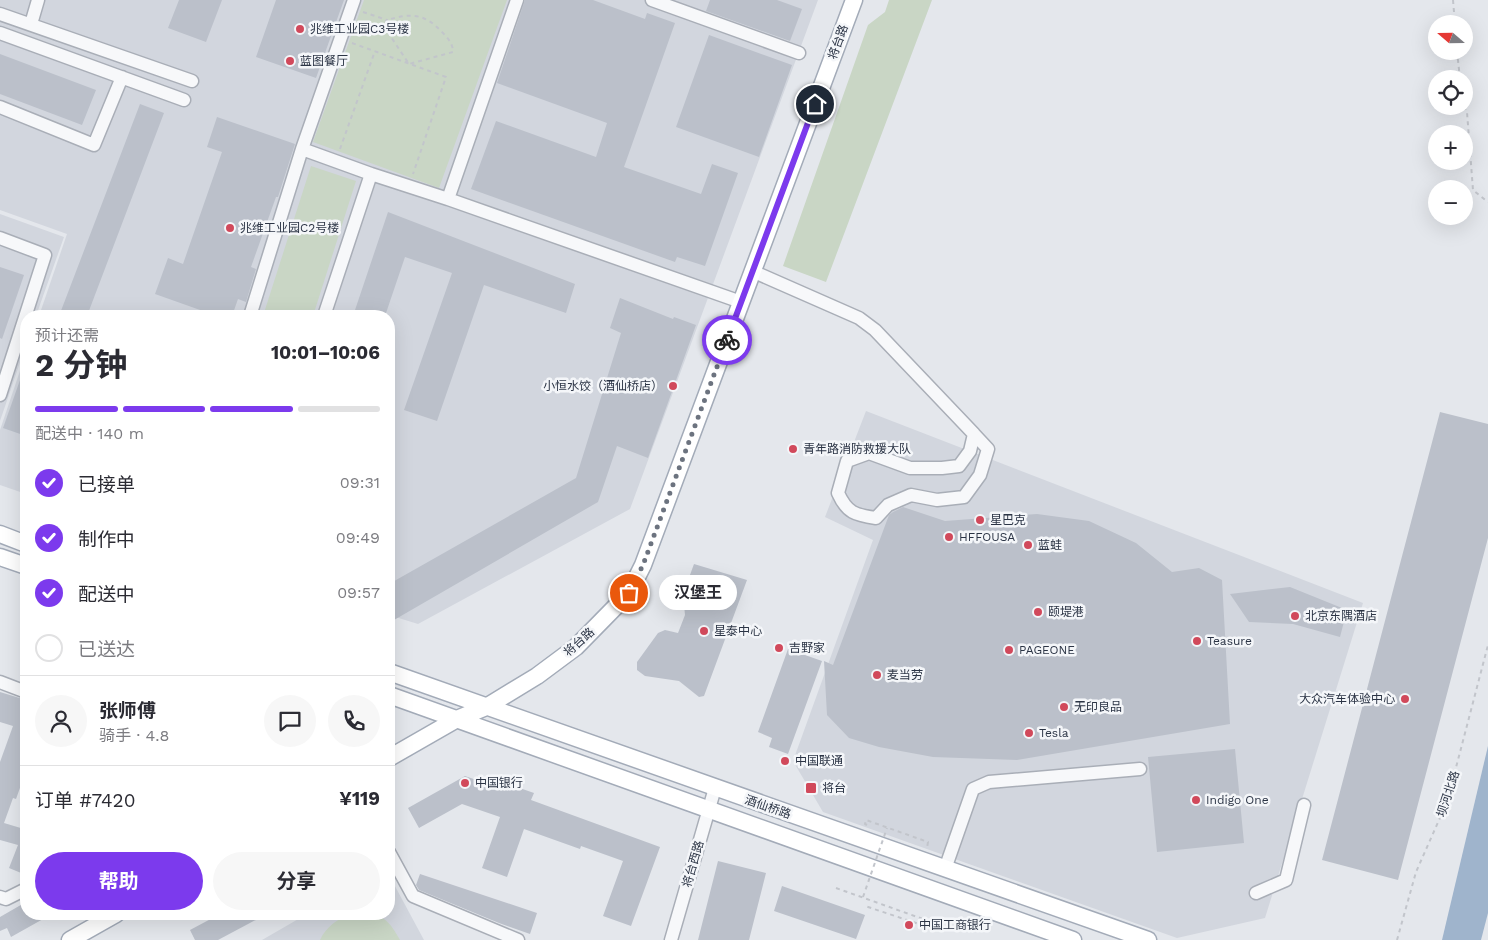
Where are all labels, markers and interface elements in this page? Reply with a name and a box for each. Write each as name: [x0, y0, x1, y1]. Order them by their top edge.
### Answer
north arrow: [1428, 15, 1472, 60]
map controls: [1428, 15, 1473, 225]
place label: 兆维工业园C3号楼: [310, 22, 409, 36]
marker: 兆维工业园C3号楼: [294, 23, 306, 35]
street label: 将台路: [825, 23, 851, 61]
place label: 蓝图餐厅: [300, 54, 348, 68]
marker: 蓝图餐厅: [284, 55, 296, 67]
button: locate: [1428, 70, 1473, 115]
pin: [794, 83, 836, 125]
icon: home: [801, 90, 829, 118]
button: +: [1428, 125, 1473, 170]
button: −: [1428, 180, 1473, 225]
place label: 兆维工业园C2号楼: [240, 221, 339, 235]
marker: 兆维工业园C2号楼: [224, 222, 236, 234]
courier: [702, 315, 752, 365]
text: 预计还需: [35, 326, 99, 345]
icon: bike: [713, 326, 741, 354]
text: 10:01–10:06: [271, 341, 380, 364]
text: 2 分钟: [35, 346, 127, 384]
place label: 小恒水饺（酒仙桥店）: [543, 379, 663, 393]
marker: 小恒水饺（酒仙桥店）: [667, 380, 679, 392]
text: 配送中 · 140 m: [35, 424, 144, 443]
place label: 青年路消防救援大队: [803, 442, 911, 456]
marker: 青年路消防救援大队: [787, 443, 799, 455]
icon: check: [35, 469, 63, 497]
text: 已接单: [78, 473, 135, 496]
text: 09:31: [340, 473, 380, 492]
place label: 星巴克: [990, 513, 1026, 527]
marker: 星巴克: [974, 514, 986, 526]
icon: check: [35, 524, 63, 552]
text: 制作中: [78, 528, 135, 551]
text: 09:49: [336, 528, 380, 547]
place label: HFFOUSA: [959, 530, 1015, 544]
marker: HFFOUSA: [943, 531, 955, 543]
place label: 蓝蛙: [1038, 538, 1062, 552]
marker: 蓝蛙: [1022, 539, 1034, 551]
pin: [608, 572, 650, 614]
callout: 汉堡王: [659, 576, 736, 610]
icon: check: [35, 579, 63, 607]
icon: bag: [615, 579, 643, 607]
text: 配送中: [78, 583, 135, 606]
text: 09:57: [337, 583, 380, 602]
text: 汉堡王: [674, 583, 722, 602]
place label: 颐堤港: [1048, 605, 1084, 619]
marker: 颐堤港: [1032, 606, 1044, 618]
place label: 北京东隅酒店: [1305, 609, 1377, 623]
marker: 北京东隅酒店: [1289, 610, 1301, 622]
place label: 星泰中心: [714, 624, 762, 638]
street label: 将台路: [561, 625, 597, 659]
marker: 星泰中心: [698, 625, 710, 637]
place label: Teasure: [1207, 634, 1252, 648]
marker: Teasure: [1191, 635, 1203, 647]
text: 已送达: [78, 638, 135, 661]
place label: 吉野家: [789, 641, 825, 655]
marker: 吉野家: [773, 642, 785, 654]
place label: PAGEONE: [1019, 643, 1075, 657]
marker: PAGEONE: [1003, 644, 1015, 656]
place label: 麦当劳: [887, 668, 923, 682]
marker: 麦当劳: [871, 669, 883, 681]
place label: 大众汽车体验中心: [1299, 692, 1395, 706]
marker: 大众汽车体验中心: [1399, 693, 1411, 705]
button: person: [35, 695, 87, 747]
button: chat: [264, 695, 316, 747]
button: phone: [328, 695, 380, 747]
text: 张师傅: [99, 699, 156, 722]
place label: 无印良品: [1074, 700, 1122, 714]
marker: 无印良品: [1058, 701, 1070, 713]
text: 骑手 · 4.8: [99, 726, 169, 745]
place label: Tesla: [1039, 726, 1069, 740]
marker: Tesla: [1023, 727, 1035, 739]
place label: 中国联通: [795, 754, 843, 768]
marker: 中国联通: [779, 755, 791, 767]
street label: 坝河北路: [1434, 769, 1462, 819]
place label: 中国银行: [475, 776, 523, 790]
marker: 中国银行: [459, 777, 471, 789]
marker: 将台: [804, 781, 818, 795]
place label: 将台: [822, 781, 846, 795]
text: ¥119: [339, 787, 380, 810]
text: 订单 #7420: [35, 789, 136, 812]
street label: 酒仙桥路: [743, 793, 793, 821]
place label: Indigo One: [1206, 793, 1269, 807]
marker: Indigo One: [1190, 794, 1202, 806]
street label: 将台西路: [680, 839, 706, 889]
button: 帮助: [35, 852, 203, 910]
button: 分享: [213, 852, 380, 910]
place label: 中国工商银行: [919, 918, 991, 932]
marker: 中国工商银行: [903, 919, 915, 931]

